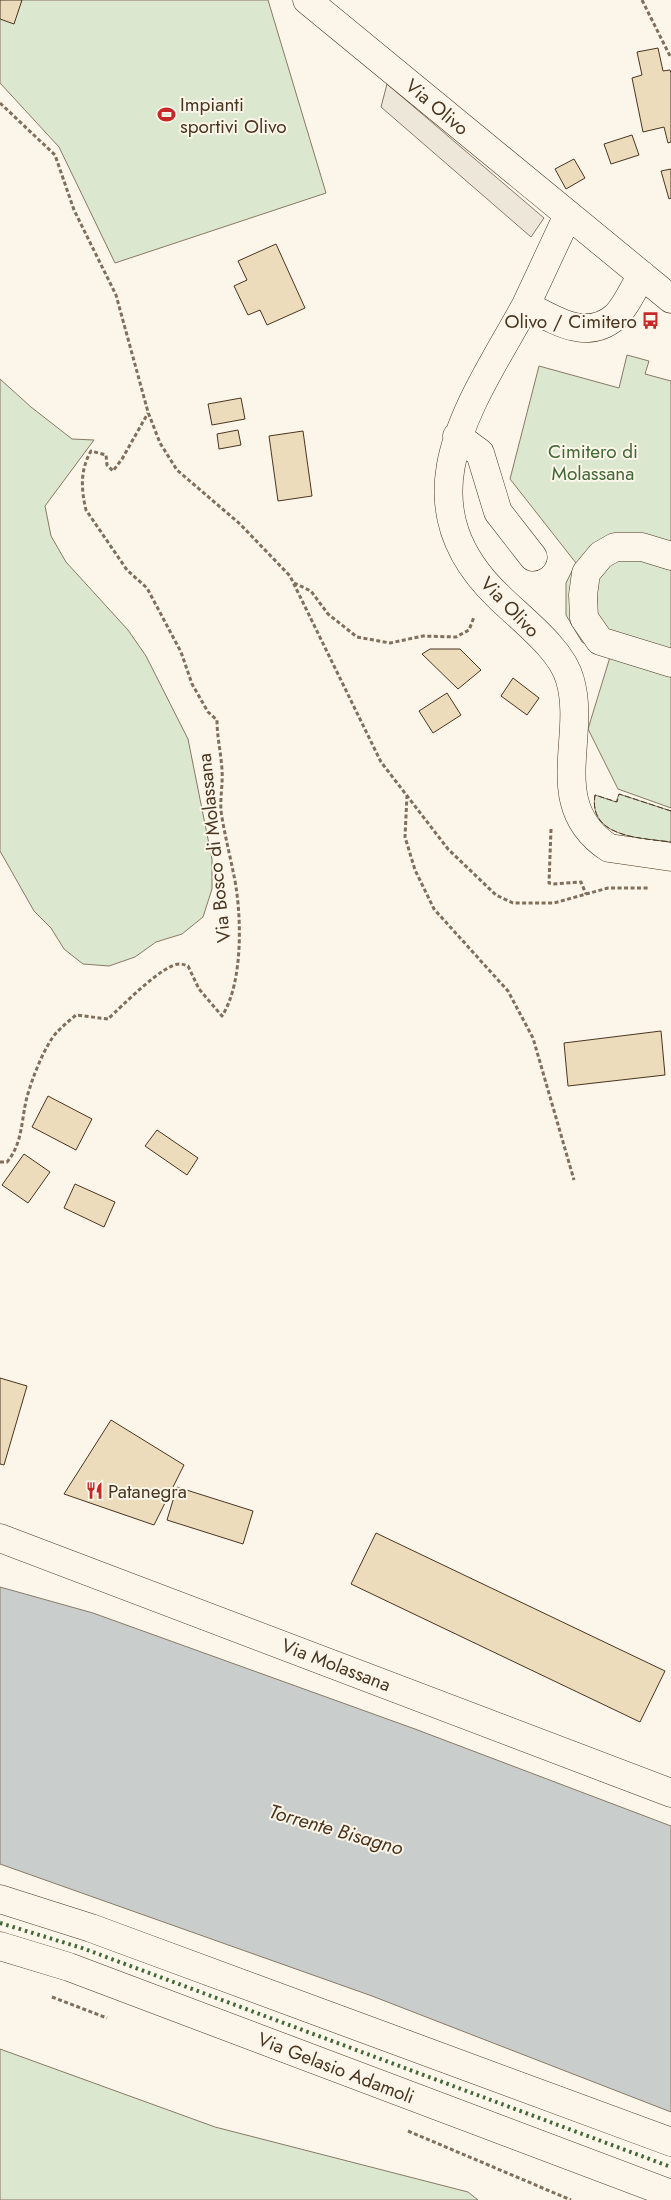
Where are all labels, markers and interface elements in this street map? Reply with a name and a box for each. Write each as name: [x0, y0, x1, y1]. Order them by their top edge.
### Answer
street label: Via Olivo: [400, 73, 474, 141]
place label: Impianti sportivi Olivo: [180, 91, 287, 140]
sports icon: Impianti sportivi Olivo: [156, 105, 176, 125]
place label: Olivo / Cimitero: [504, 308, 637, 335]
bus stop icon: Olivo / Cimitero: [641, 311, 661, 331]
park label: Cimitero di Molassana: [548, 438, 638, 487]
street label: Via Olivo: [474, 571, 546, 643]
street label: Via Bosco di Molassana: [191, 752, 237, 944]
place label: Patanegra: [108, 1478, 187, 1505]
restaurant icon: Patanegra: [84, 1481, 104, 1501]
street label: Via Molassana: [277, 1632, 395, 1698]
water label: Torrente Bisagno: [266, 1797, 407, 1863]
street label: Via Gelasio Adamoli: [254, 2026, 418, 2110]

